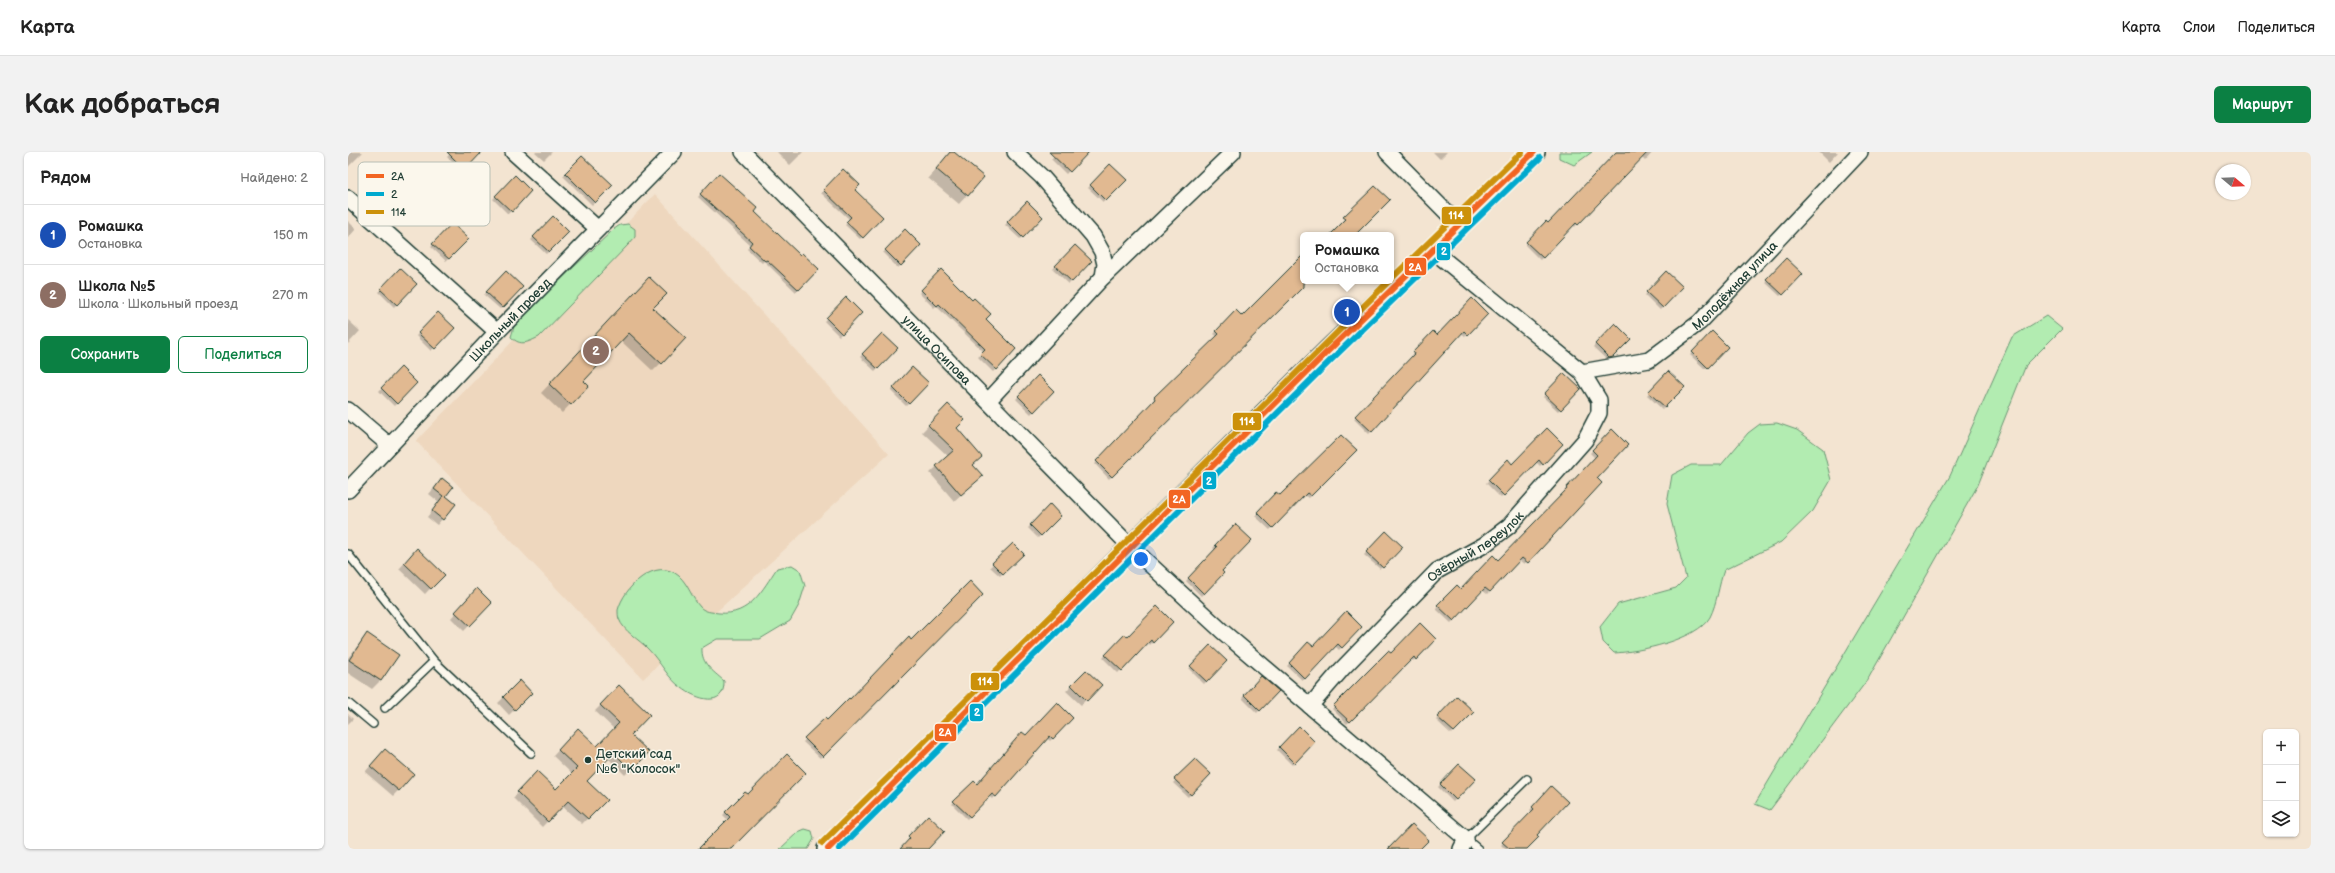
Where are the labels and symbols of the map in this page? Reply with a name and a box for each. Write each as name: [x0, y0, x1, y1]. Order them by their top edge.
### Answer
legend: [358, 162, 490, 226]
north arrow: [2215, 164, 2251, 200]
text: 2А: [391, 170, 404, 183]
text: 2: [391, 188, 398, 201]
text: 114: [391, 206, 407, 219]
line badge: 114: [1441, 206, 1472, 225]
text: 114: [1448, 209, 1464, 222]
street label: Молодёжная улица: [1689, 238, 1781, 334]
line badge: 2: [1436, 242, 1451, 261]
text: 2: [1441, 245, 1448, 258]
line badge: 2А: [1404, 257, 1427, 276]
text: 2А: [1408, 261, 1422, 274]
street label: Школьный проезд: [466, 275, 555, 365]
pin: 1: [1334, 297, 1360, 327]
street label: улица Осипова: [899, 312, 974, 389]
pin: 2: [583, 336, 609, 366]
line badge: 114: [1232, 412, 1262, 431]
text: 114: [1239, 415, 1255, 428]
line badge: 2: [1202, 471, 1217, 490]
text: 2: [1206, 475, 1213, 488]
line badge: 2А: [1168, 489, 1191, 509]
text: 2А: [1172, 493, 1186, 506]
street label: Озёрный переулок: [1424, 508, 1527, 586]
your location: [1131, 549, 1151, 569]
line badge: 114: [970, 672, 1000, 691]
text: 114: [977, 675, 993, 688]
line badge: 2: [969, 703, 984, 722]
text: 2: [974, 706, 981, 719]
line badge: 2А: [934, 723, 957, 742]
text: 2А: [938, 726, 952, 739]
place label: Детский сад №6 "Колосок": [596, 746, 681, 777]
marker: Детский сад №6 "Колосок": [583, 755, 593, 765]

